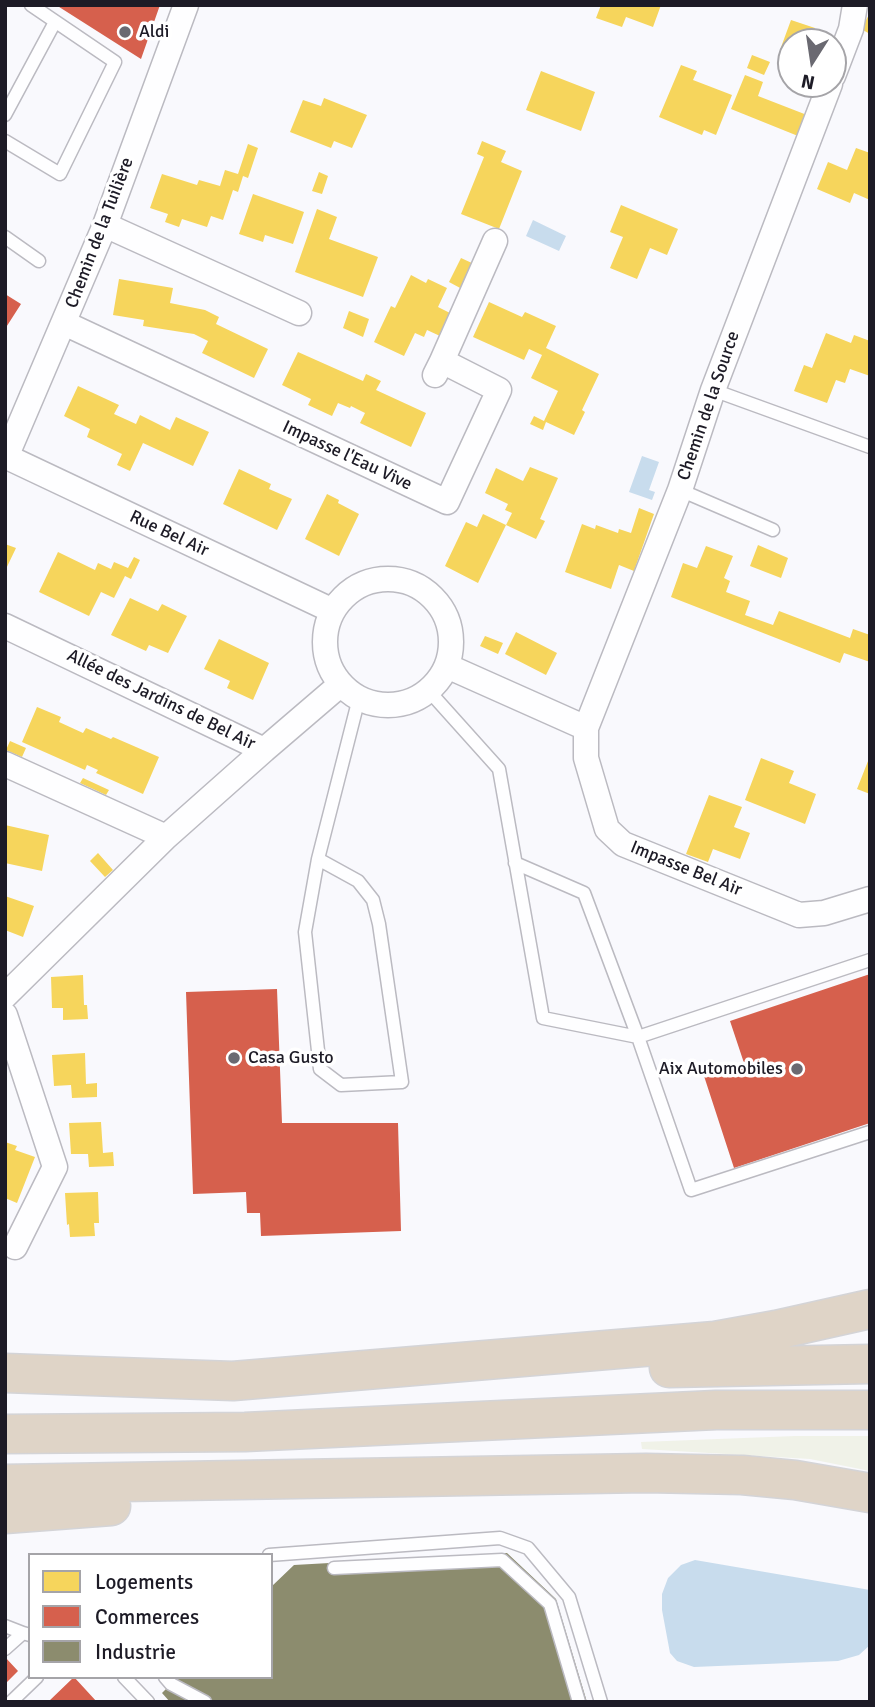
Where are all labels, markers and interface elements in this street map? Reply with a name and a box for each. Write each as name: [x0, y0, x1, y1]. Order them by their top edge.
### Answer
place label: Aldi: [139, 21, 169, 43]
marker: Aldi: [117, 24, 133, 40]
north arrow: [777, 28, 847, 98]
text: N: [799, 68, 817, 95]
street label: Chemin de la Tuilière: [61, 154, 139, 312]
street label: Chemin de la Source: [673, 329, 745, 483]
street label: Impasse l'Eau Vive: [279, 417, 415, 495]
street label: Rue Bel Air: [126, 506, 212, 562]
street label: Allée des Jardins de Bel Air: [63, 645, 259, 755]
street label: Impasse Bel Air: [627, 837, 745, 901]
place label: Casa Gusto: [248, 1047, 334, 1069]
marker: Casa Gusto: [226, 1050, 242, 1066]
place label: Aix Automobiles: [659, 1058, 783, 1080]
marker: Aix Automobiles: [789, 1061, 805, 1077]
legend: [28, 1553, 273, 1679]
text: Logements: [95, 1569, 193, 1595]
text: Commerces: [95, 1604, 199, 1630]
text: Industrie: [95, 1639, 176, 1665]

